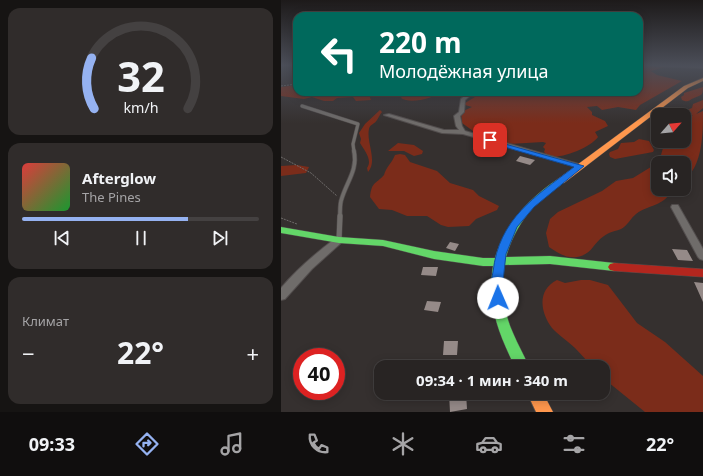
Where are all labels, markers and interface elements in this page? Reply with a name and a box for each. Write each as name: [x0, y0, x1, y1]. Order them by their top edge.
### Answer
text: 220 m: [379, 23, 462, 61]
icon: left: [313, 28, 365, 80]
text: 32: [117, 48, 164, 104]
text: Молодёжная улица: [379, 59, 548, 83]
text: km/h: [123, 98, 158, 117]
north arrow: [651, 108, 691, 148]
map controls: [651, 108, 691, 196]
pin: [473, 123, 507, 157]
icon: arrive: [479, 129, 501, 151]
button: sound: [651, 156, 691, 196]
text: Afterglow: [82, 168, 156, 188]
text: The Pines: [82, 188, 141, 206]
icon: previous: [51, 227, 73, 249]
icon: pause: [130, 227, 152, 249]
icon: next: [209, 227, 231, 249]
position arrow: [477, 277, 519, 319]
text: Климат: [22, 312, 69, 330]
text: 22°: [117, 332, 164, 373]
text: −: [22, 338, 35, 368]
text: +: [246, 338, 259, 368]
speed limit sign: 40: [293, 348, 345, 400]
text: 09:34 · 1 мин · 340 m: [416, 370, 568, 390]
icon: directions: [133, 430, 161, 458]
icon: music: [218, 430, 246, 458]
icon: phone: [304, 430, 332, 458]
icon: climate: [389, 430, 417, 458]
icon: car: [475, 430, 503, 458]
icon: filters: [560, 430, 588, 458]
text: 09:33: [29, 432, 75, 456]
text: 22°: [646, 432, 674, 456]

